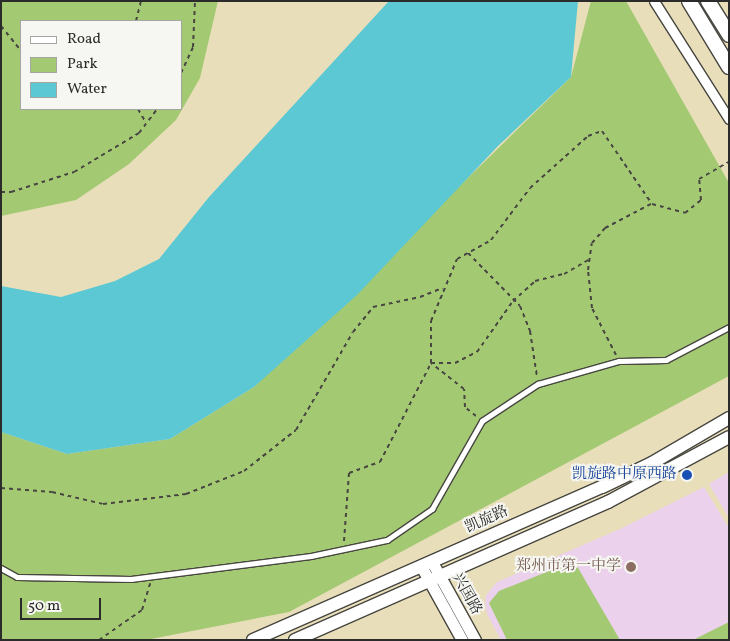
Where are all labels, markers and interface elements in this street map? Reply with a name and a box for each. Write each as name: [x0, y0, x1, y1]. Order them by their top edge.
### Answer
legend: [20, 20, 182, 110]
text: Road: [67, 29, 101, 50]
text: Park: [67, 54, 98, 75]
text: Water: [67, 79, 107, 100]
place label: 凯旋路中原西路: [572, 466, 677, 484]
marker: 凯旋路中原西路: [681, 469, 693, 481]
street label: 凯旋路: [463, 503, 511, 537]
place label: 郑州市第一中学: [516, 558, 621, 576]
marker: 郑州市第一中学: [625, 561, 637, 573]
street label: 兴国路: [447, 570, 485, 618]
scale bar: [22, 588, 104, 620]
text: 50 m: [28, 596, 60, 617]

